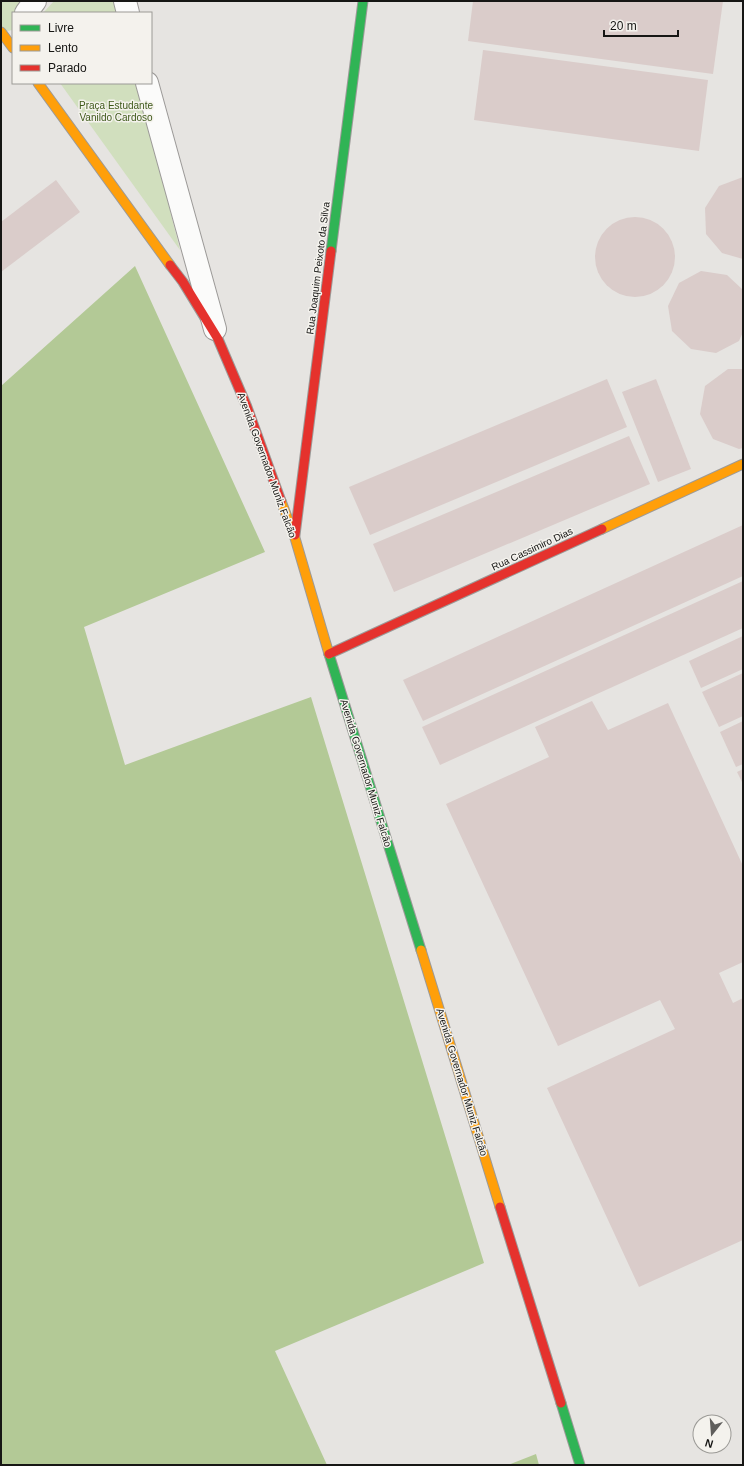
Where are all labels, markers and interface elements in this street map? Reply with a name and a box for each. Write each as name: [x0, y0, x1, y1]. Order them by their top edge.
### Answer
legend: [12, 12, 152, 84]
scale bar: [604, 12, 678, 38]
text: 20 m: [610, 19, 637, 33]
text: Livre: [48, 21, 74, 35]
text: Lento: [48, 41, 78, 55]
text: Parado: [48, 61, 87, 75]
park label: Praça Estudante Vanildo Cardoso: [79, 100, 153, 123]
street label: Rua Joaquim Peixoto da Silva: [304, 201, 332, 335]
street label: Avenida Governador Muniz Falcão: [236, 391, 299, 540]
street label: Rua Cassimiro Dias: [490, 525, 574, 573]
street label: Avenida Governador Muniz Falcão: [338, 698, 394, 849]
street label: Avenida Governador Muniz Falcão: [434, 1007, 490, 1158]
north arrow: [692, 1414, 732, 1454]
text: N: [703, 1437, 715, 1450]

